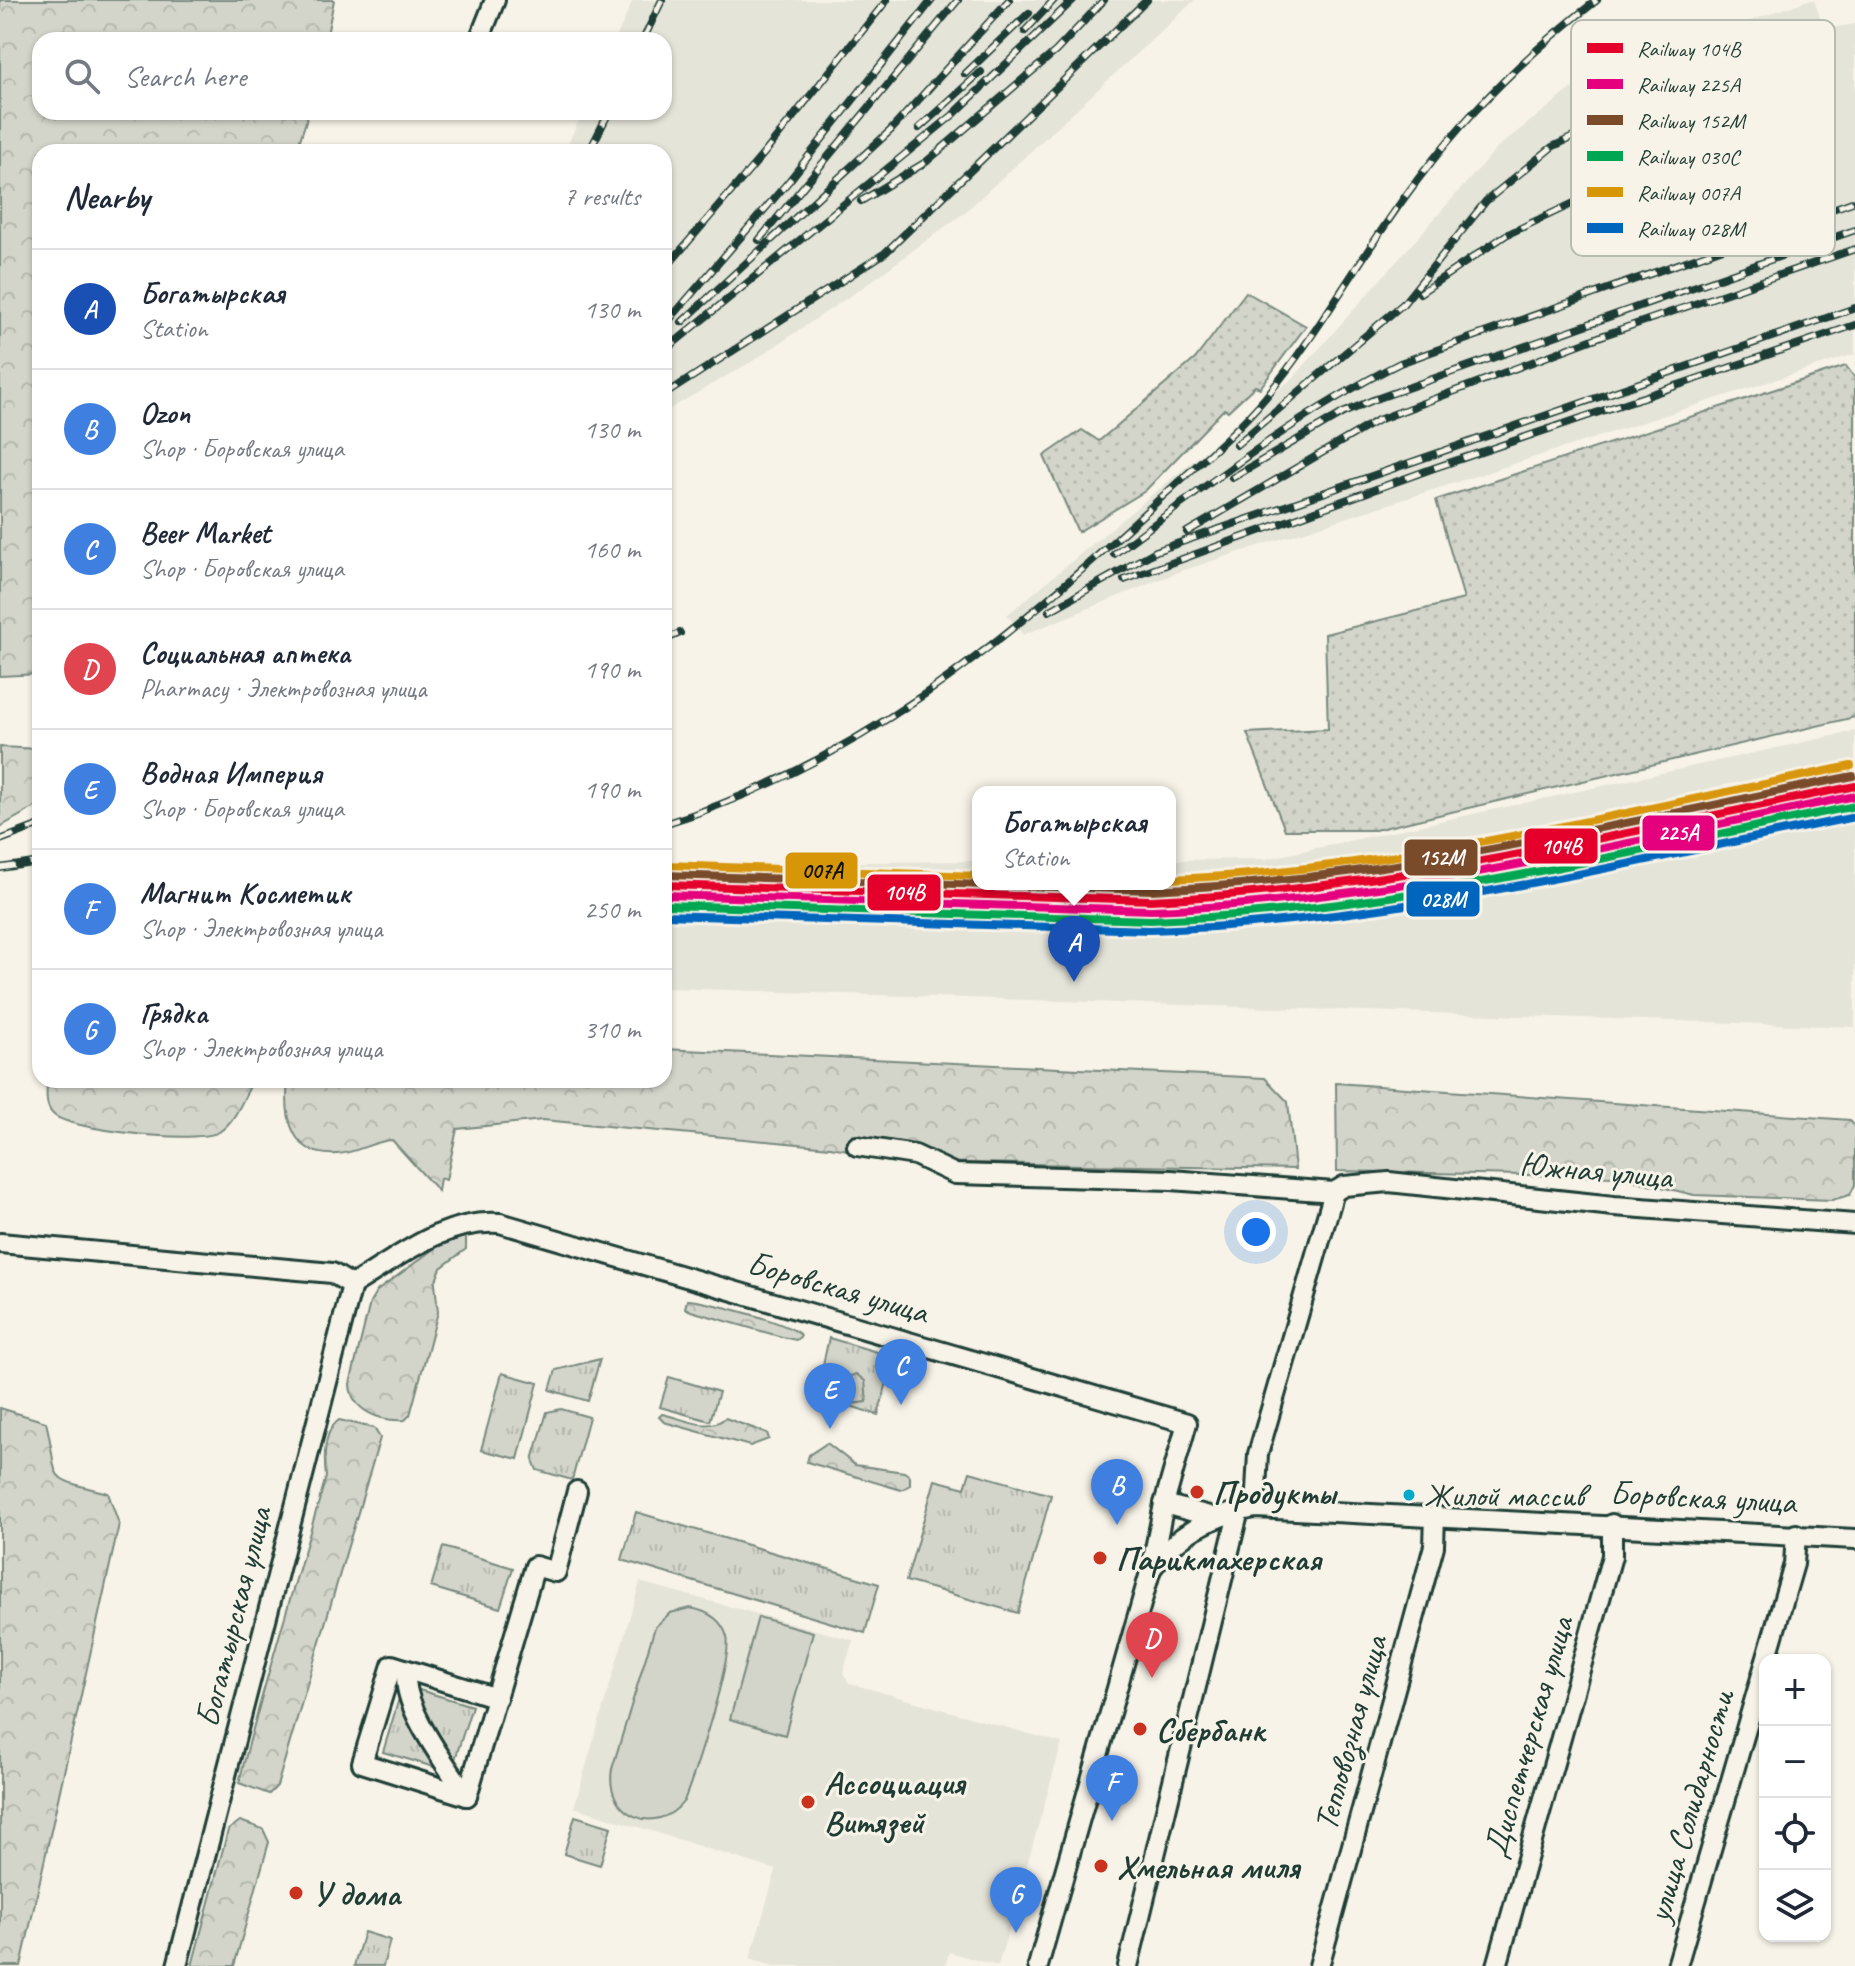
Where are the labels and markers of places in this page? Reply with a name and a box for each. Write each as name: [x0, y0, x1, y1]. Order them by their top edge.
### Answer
pin: A: [1048, 916, 1100, 982]
pin: C: [875, 1339, 927, 1405]
pin: E: [804, 1363, 856, 1429]
pin: B: [1091, 1459, 1143, 1525]
place label: Продукты: [1213, 1471, 1339, 1514]
place label: Жилой массив: [1424, 1475, 1592, 1516]
marker: Продукты: [1188, 1483, 1206, 1501]
marker: Жилой массив: [1401, 1487, 1417, 1503]
place label: Парикмахерская: [1116, 1537, 1324, 1580]
marker: Парикмахерская: [1091, 1549, 1109, 1567]
pin: D: [1126, 1612, 1178, 1678]
place label: Сбербанк: [1156, 1708, 1267, 1751]
marker: Сбербанк: [1131, 1720, 1149, 1738]
pin: F: [1086, 1755, 1138, 1821]
place label: Ассоциация Витязей: [824, 1761, 966, 1844]
marker: Ассоциация Витязей: [799, 1793, 817, 1811]
place label: Хмельная миля: [1117, 1845, 1301, 1888]
marker: Хмельная миля: [1092, 1857, 1110, 1875]
pin: G: [990, 1867, 1042, 1933]
place label: У дома: [312, 1872, 402, 1915]
marker: У дома: [287, 1884, 305, 1902]

